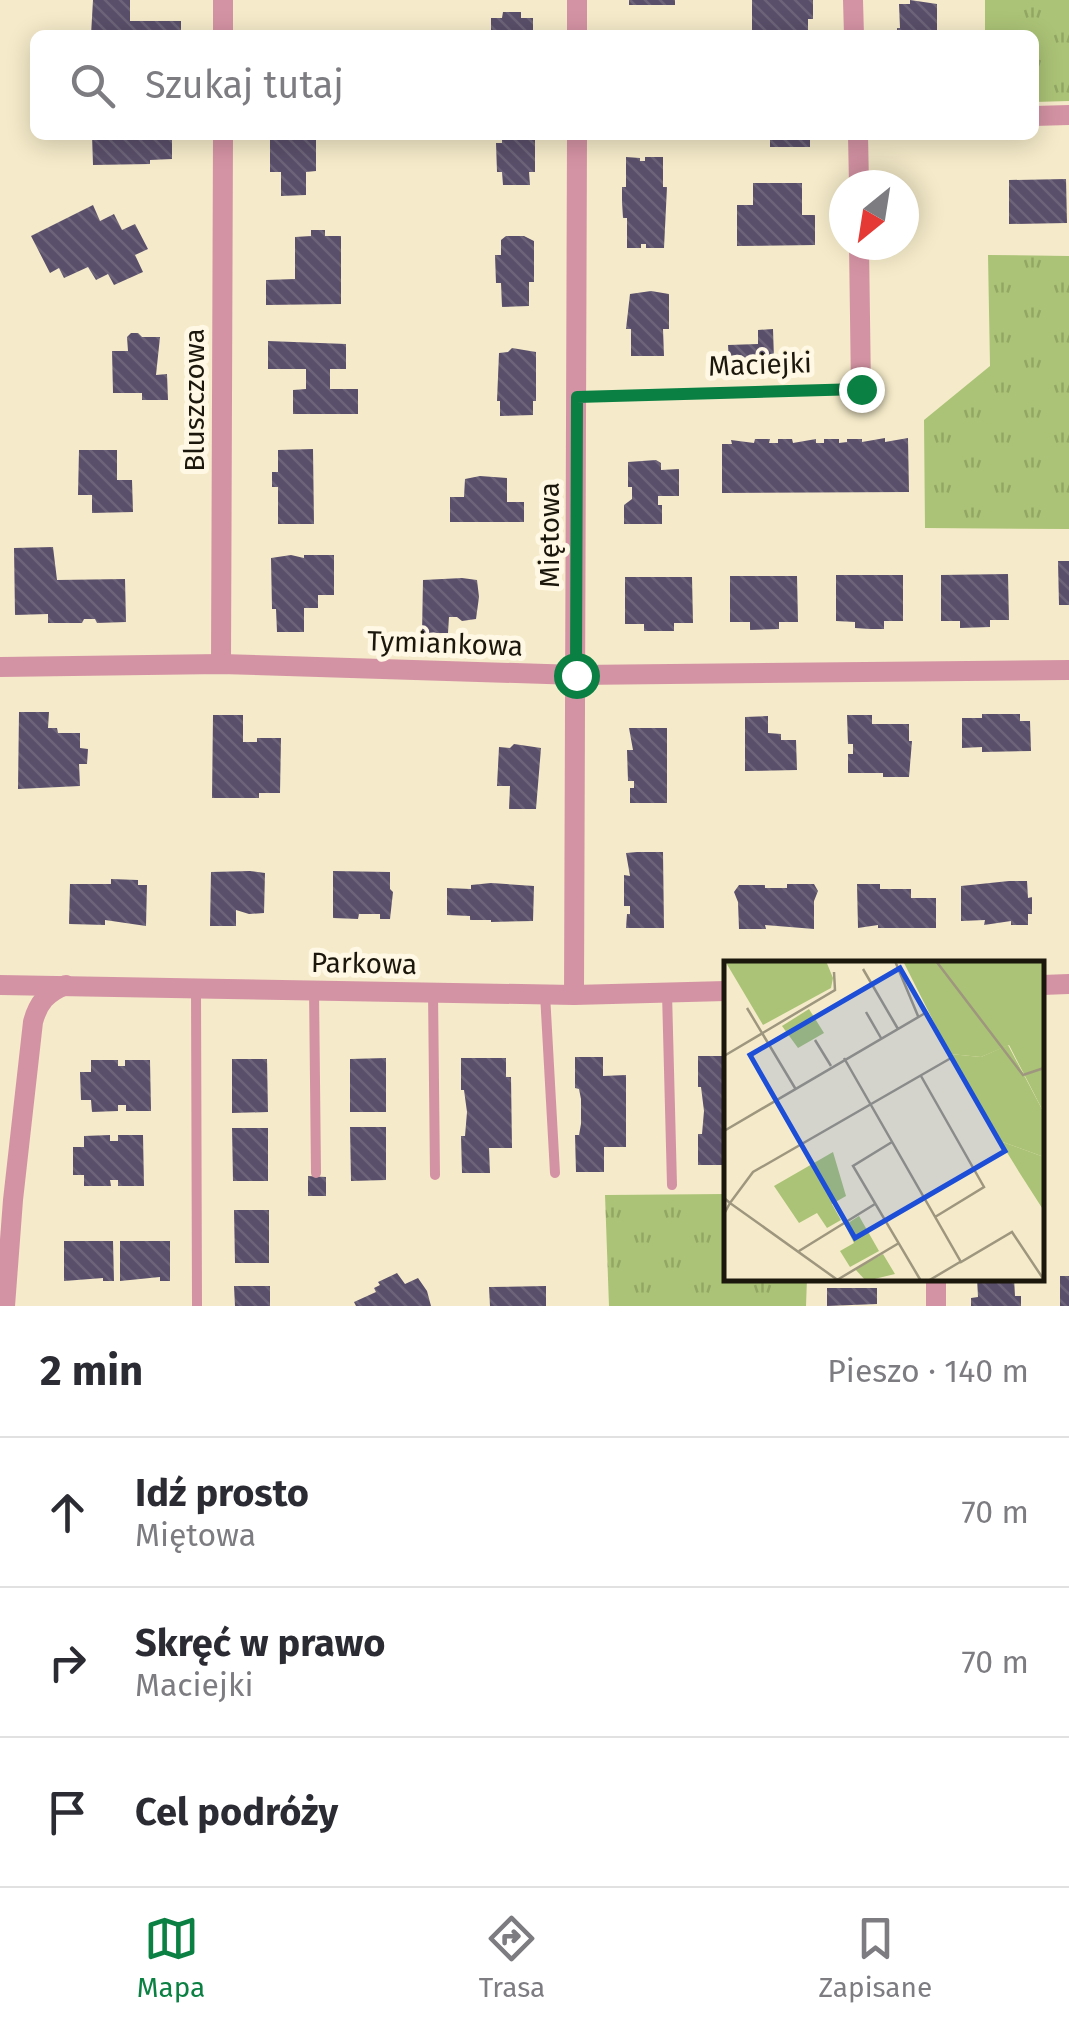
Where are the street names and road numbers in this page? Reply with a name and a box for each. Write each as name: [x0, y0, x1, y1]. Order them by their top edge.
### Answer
street label: Bluszczowa: [178, 328, 211, 472]
street label: Maciejki: [708, 346, 812, 383]
street label: Miętowa: [533, 482, 566, 588]
street label: Tymiankowa: [366, 624, 524, 663]
street label: Parkowa: [311, 946, 417, 981]

